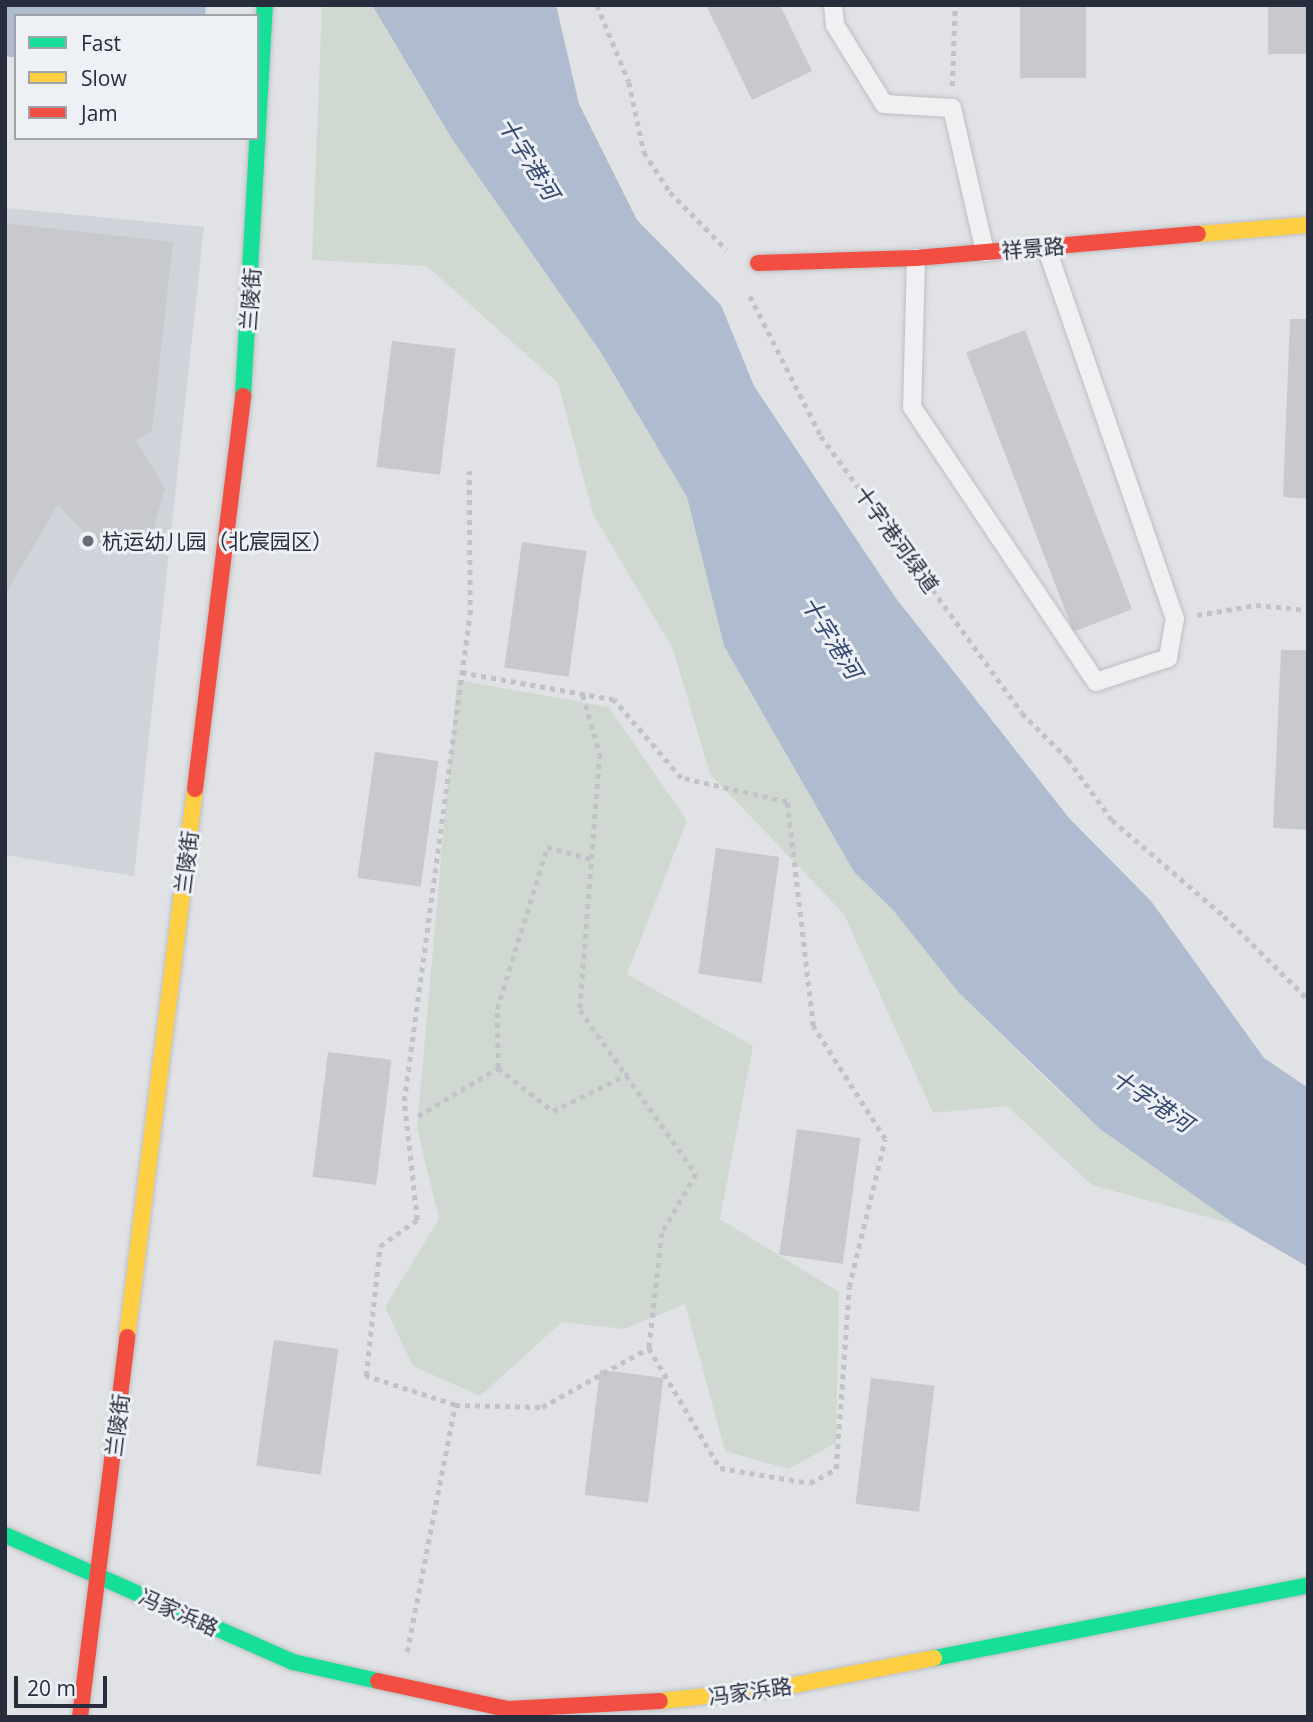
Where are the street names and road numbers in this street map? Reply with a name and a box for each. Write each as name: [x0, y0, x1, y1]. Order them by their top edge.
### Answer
street label: 祥景路: [1001, 233, 1065, 263]
street label: 兰陵街: [235, 267, 265, 331]
street label: 十字港河绿道: [850, 481, 944, 597]
street label: 兰陵街: [170, 829, 202, 895]
street label: 兰陵街: [101, 1392, 133, 1458]
street label: 冯家浜路: [136, 1583, 222, 1641]
street label: 冯家浜路: [707, 1673, 793, 1709]

